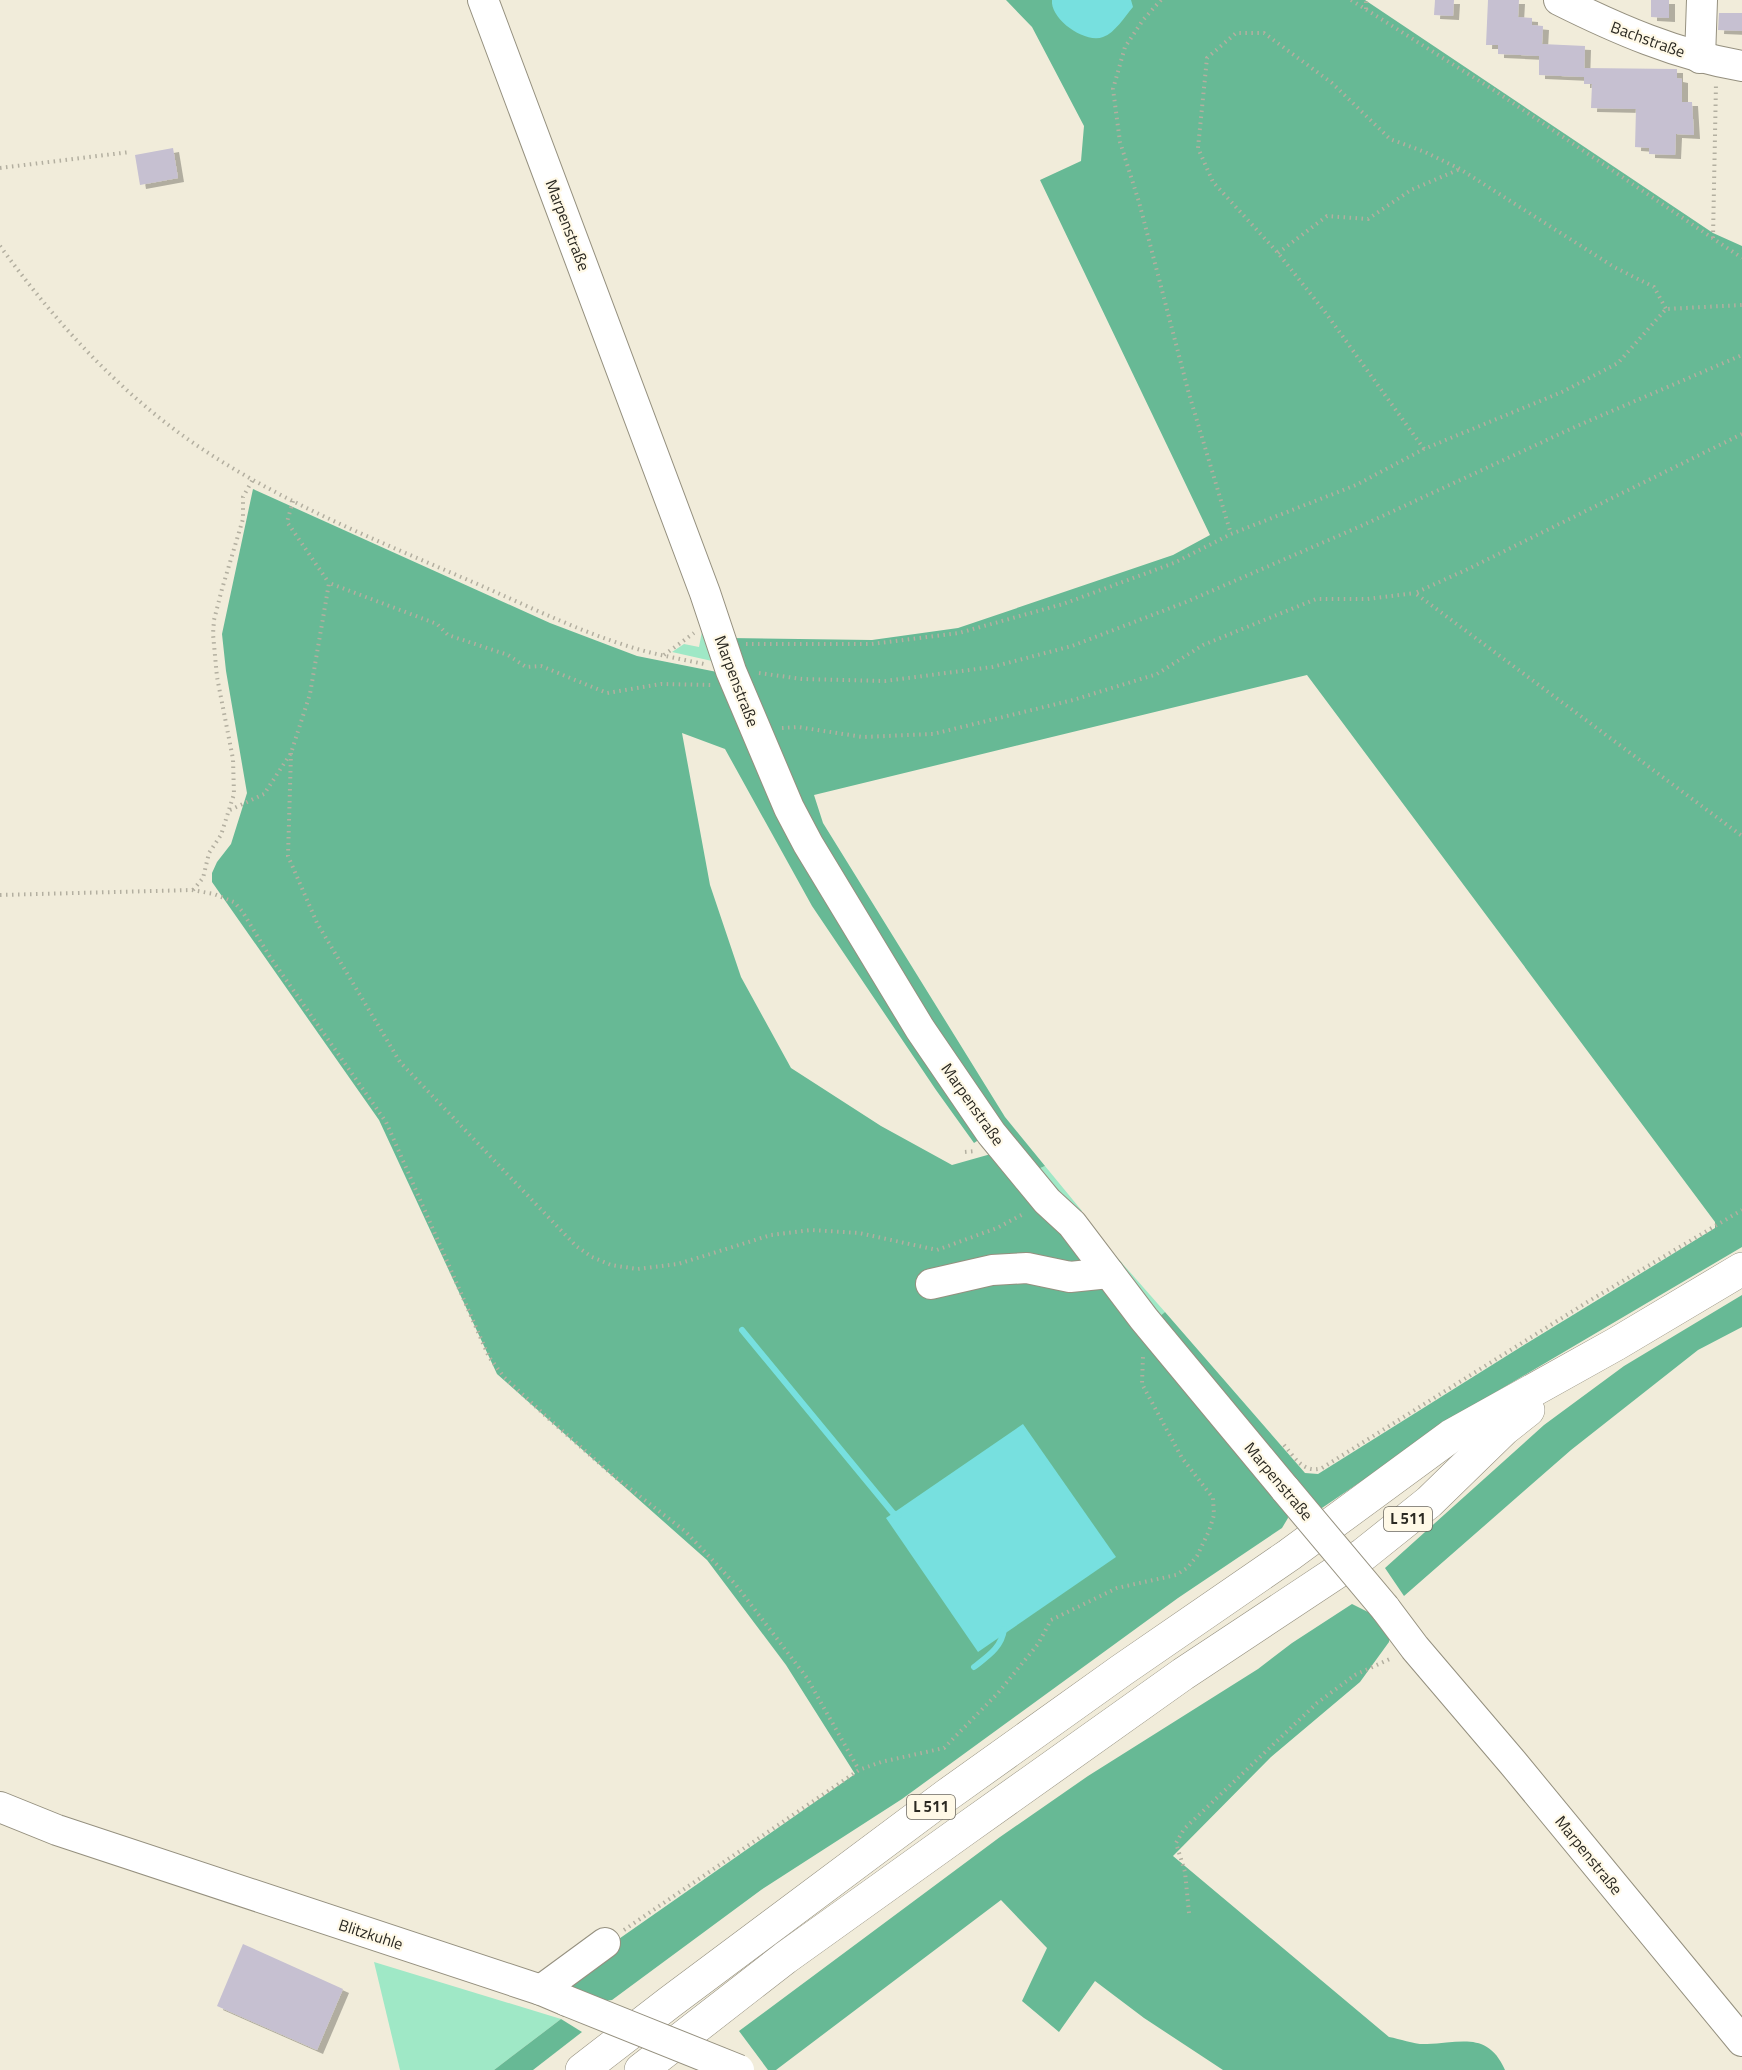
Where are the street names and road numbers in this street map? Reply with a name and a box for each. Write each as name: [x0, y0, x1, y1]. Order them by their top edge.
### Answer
street label: Bachstraße: [1608, 15, 1688, 63]
street label: Marpenstraße: [540, 176, 596, 274]
street label: Marpenstraße: [709, 632, 765, 730]
street label: Marpenstraße: [936, 1058, 1010, 1150]
street label: Marpenstraße: [1239, 1437, 1319, 1525]
road number: L 511: [1384, 1507, 1432, 1531]
road number: L 511: [907, 1795, 955, 1819]
street label: Marpenstraße: [1549, 1810, 1629, 1900]
street label: Blitzkuhle: [336, 1912, 406, 1956]

